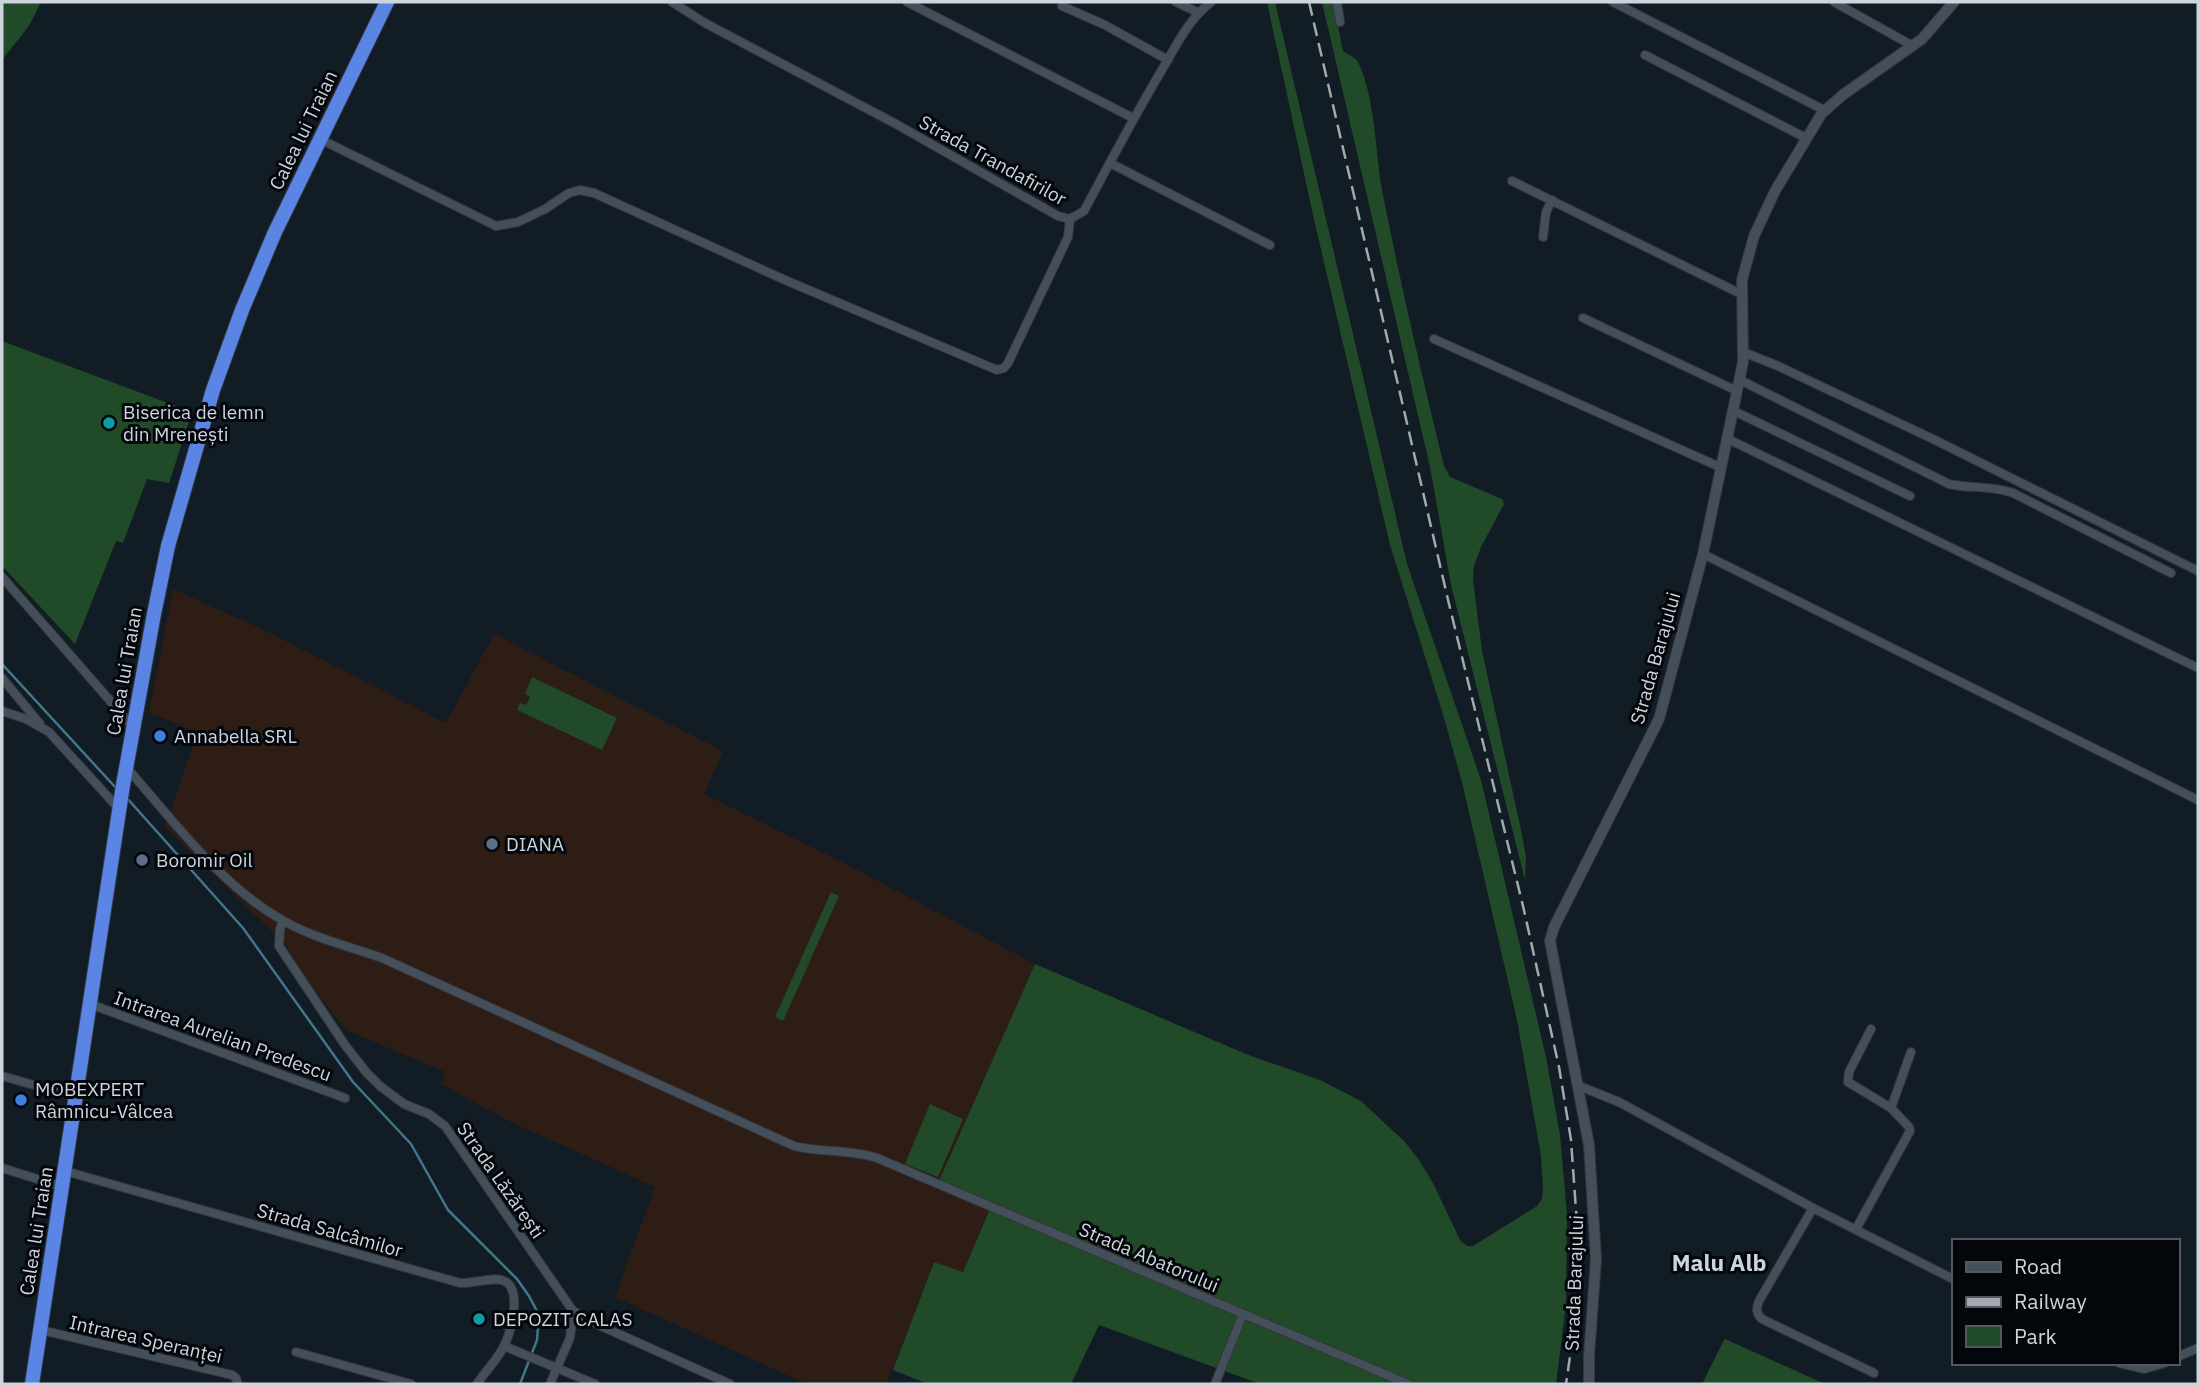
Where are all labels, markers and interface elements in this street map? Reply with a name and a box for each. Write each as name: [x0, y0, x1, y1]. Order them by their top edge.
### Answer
street label: Calea lui Traian: [264, 66, 342, 194]
street label: Strada Trandafirilor: [915, 110, 1071, 210]
place label: Biserica de lemn din Mrenești: [123, 400, 265, 446]
marker: Biserica de lemn din Mrenești: [101, 415, 117, 431]
street label: Strada Barajului: [1625, 589, 1685, 727]
street label: Calea lui Traian: [101, 605, 147, 737]
place label: Annabella SRL: [174, 724, 297, 748]
marker: Annabella SRL: [152, 728, 168, 744]
place label: DIANA: [506, 832, 564, 856]
marker: DIANA: [484, 836, 500, 852]
place label: Boromir Oil: [156, 848, 253, 872]
marker: Boromir Oil: [134, 852, 150, 868]
street label: Intrarea Aurelian Predescu: [111, 986, 335, 1086]
place label: MOBEXPERT Râmnicu-Vâlcea: [35, 1077, 173, 1123]
marker: MOBEXPERT Râmnicu-Vâlcea: [13, 1092, 29, 1108]
street label: Strada Lăzărești: [452, 1117, 550, 1243]
street label: Calea lui Traian: [14, 1165, 58, 1297]
street label: Strada Salcâmilor: [254, 1198, 406, 1262]
street label: Strada Barajului: [1560, 1214, 1588, 1352]
street label: Strada Abatorului: [1076, 1217, 1222, 1297]
legend: [1952, 1239, 2179, 1365]
district label: Malu Alb: [1672, 1247, 1766, 1277]
text: Road: [2014, 1252, 2062, 1280]
text: Railway: [2014, 1287, 2087, 1315]
place label: DEPOZIT CALAS: [493, 1307, 632, 1331]
street label: Intrarea Speranței: [67, 1310, 225, 1368]
marker: DEPOZIT CALAS: [471, 1311, 487, 1327]
text: Park: [2014, 1322, 2057, 1350]

